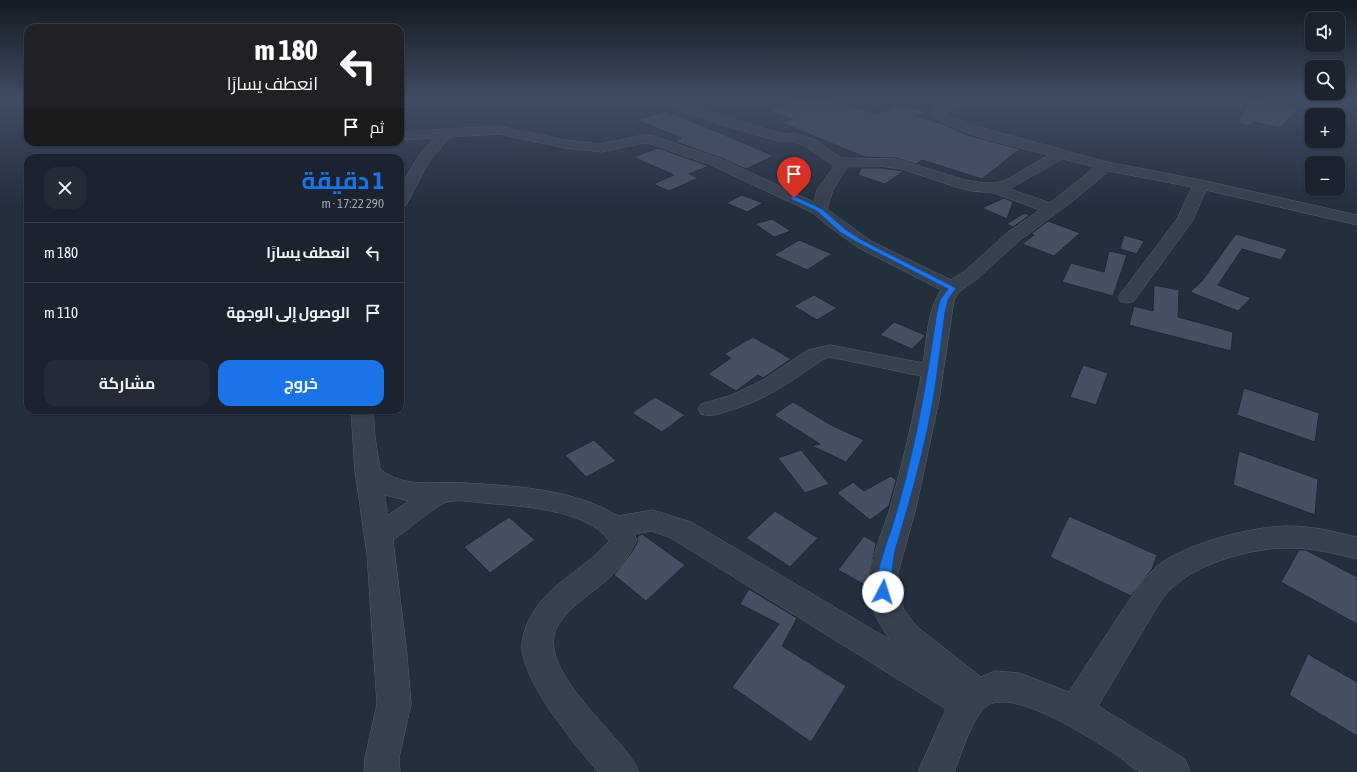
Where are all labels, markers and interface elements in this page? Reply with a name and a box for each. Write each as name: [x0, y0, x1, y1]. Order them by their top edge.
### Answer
map controls: [1305, 12, 1345, 196]
button: sound: [1305, 12, 1345, 52]
text: 180 m: [255, 34, 318, 66]
icon: left: [332, 40, 384, 92]
button: search: [1305, 60, 1345, 100]
text: انعطف يسارًا: [227, 73, 318, 94]
button: +: [1305, 108, 1345, 148]
icon: arrive: [340, 116, 362, 138]
text: ثم: [370, 119, 384, 136]
button: −: [1305, 156, 1345, 196]
pin: [777, 157, 811, 198]
icon: arrive: [783, 163, 805, 185]
button: close: [44, 167, 86, 209]
text: 1 دقيقة: [302, 167, 384, 194]
text: 290 m · 17:22: [321, 196, 384, 211]
icon: left: [362, 242, 384, 264]
text: 180 m: [44, 244, 78, 261]
text: انعطف يسارًا: [266, 244, 350, 261]
icon: arrive: [362, 302, 384, 324]
text: 110 m: [44, 304, 78, 321]
text: الوصول إلى الوجهة: [226, 304, 350, 321]
button: مشاركة: [44, 360, 210, 406]
button: خروج: [218, 360, 384, 406]
position arrow: [862, 571, 904, 613]

